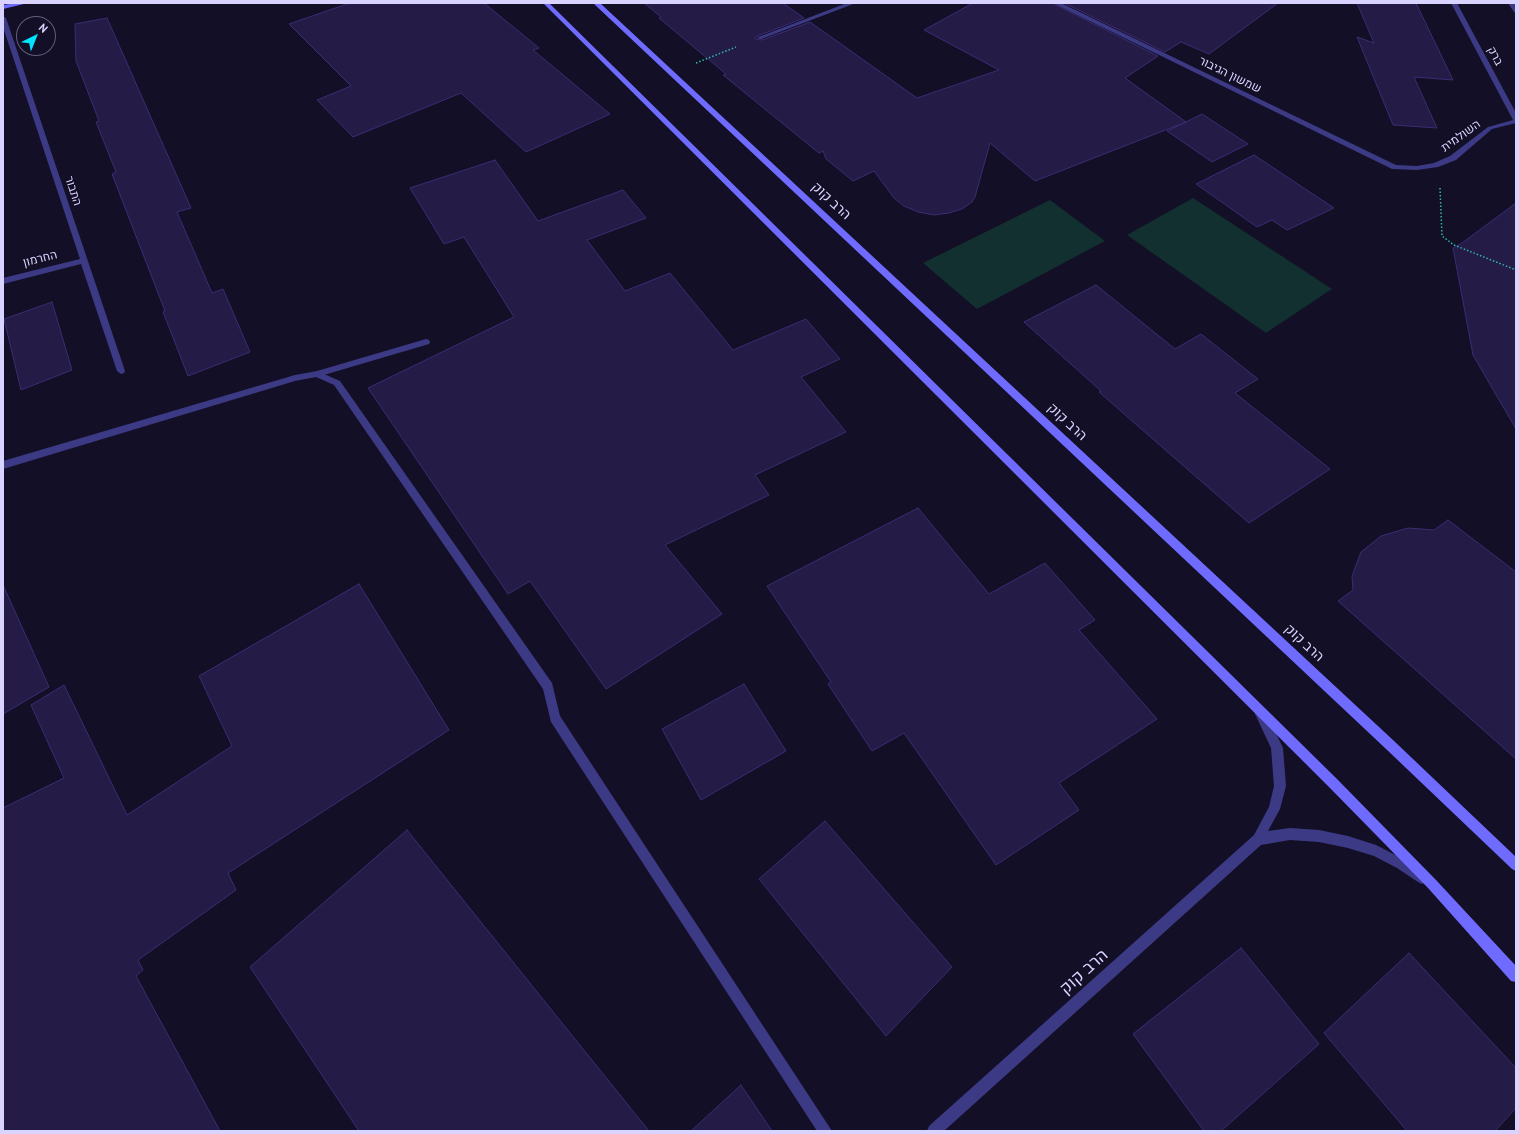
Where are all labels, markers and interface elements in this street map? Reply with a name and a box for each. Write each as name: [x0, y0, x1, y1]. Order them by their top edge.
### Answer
north arrow: [16, 16, 56, 56]
text: N: [36, 20, 51, 36]
street label: ברק: [1484, 44, 1506, 68]
street label: שמשון הגיבור: [1196, 54, 1264, 96]
street label: השולמית: [1439, 117, 1483, 155]
street label: התבור: [61, 174, 85, 208]
street label: הרב קוק: [808, 179, 854, 223]
street label: החרמון: [21, 248, 59, 270]
street label: הרב קוק: [1044, 400, 1090, 444]
street label: הרב קוק: [1281, 621, 1327, 665]
street label: הרב קוק: [1056, 945, 1112, 999]

